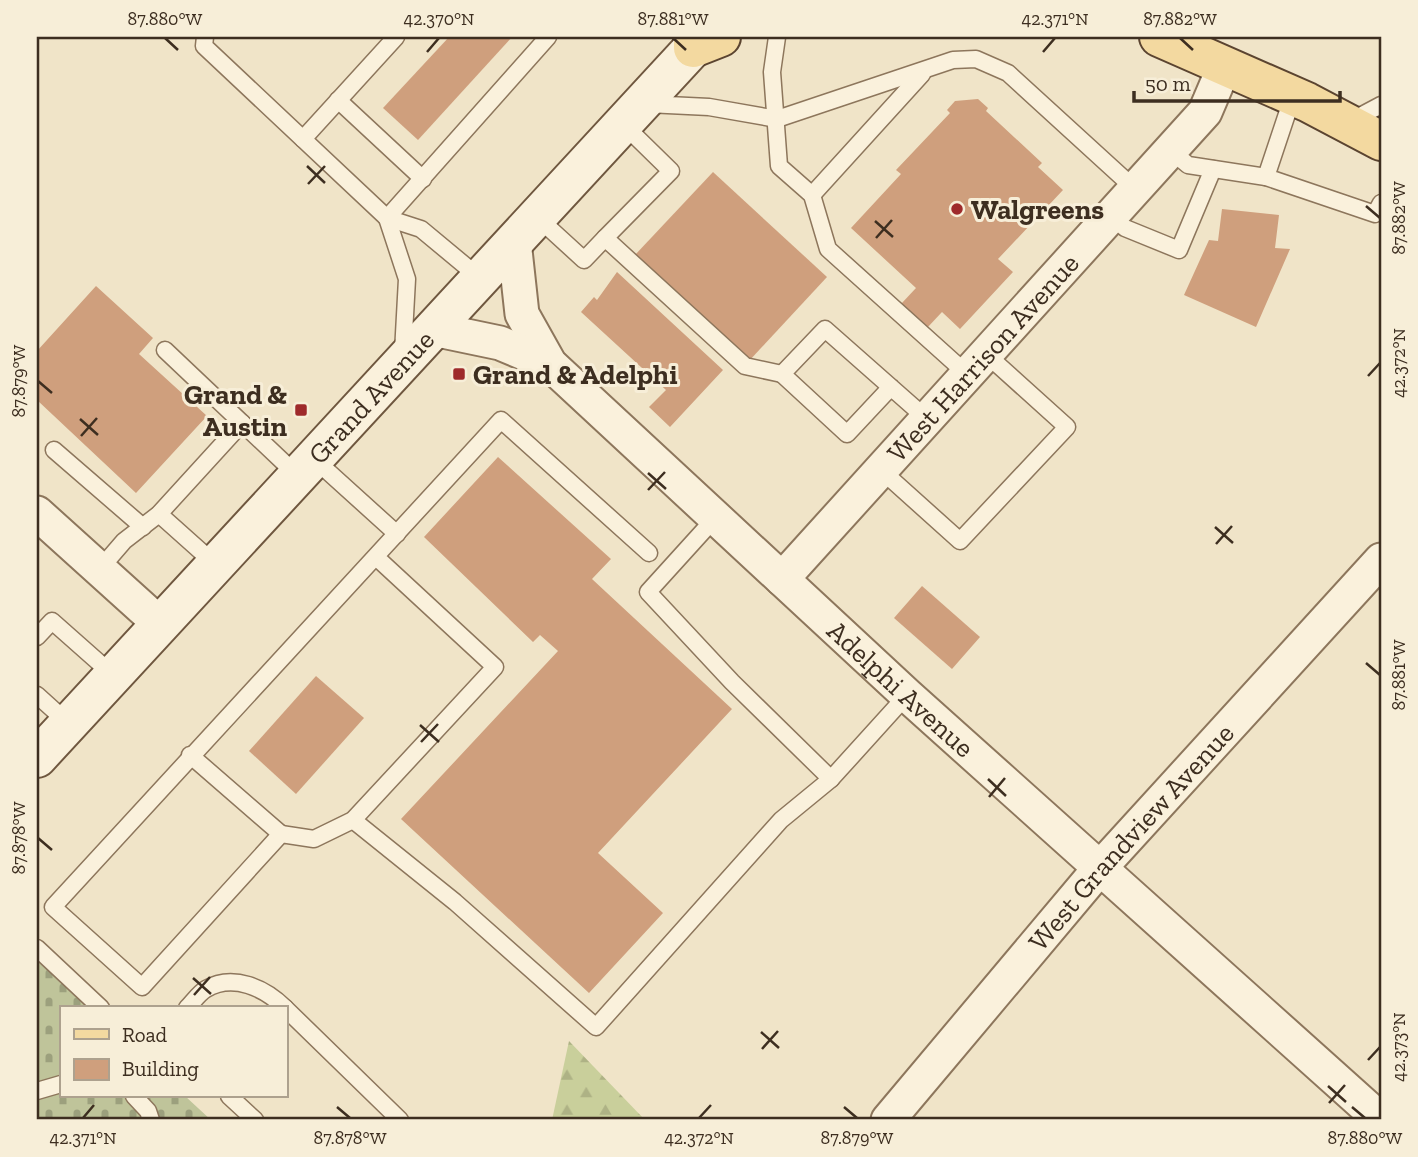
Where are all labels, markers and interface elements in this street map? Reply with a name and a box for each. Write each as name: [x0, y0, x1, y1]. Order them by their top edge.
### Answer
text: 87.880°W: [128, 8, 203, 30]
text: 42.370°N: [404, 8, 474, 30]
text: 87.881°W: [638, 8, 709, 30]
text: 42.371°N: [1021, 8, 1089, 30]
text: 87.882°W: [1143, 8, 1217, 30]
scale bar: [1134, 60, 1341, 104]
text: 50 m: [1145, 71, 1191, 96]
text: 87.882°W: [1388, 181, 1410, 255]
place label: Walgreens: [971, 193, 1104, 226]
marker: Walgreens: [949, 201, 965, 217]
street label: West Harrison Avenue: [880, 246, 1086, 468]
street label: Grand Avenue: [301, 323, 441, 470]
text: 42.372°N: [1388, 328, 1410, 398]
text: 87.879°W: [8, 344, 30, 417]
place label: Grand & Adelphi: [473, 358, 678, 391]
marker: Grand & Adelphi: [451, 366, 467, 382]
place label: Grand & Austin: [184, 378, 287, 443]
marker: Grand & Austin: [293, 402, 309, 418]
street label: Adelphi Avenue: [821, 613, 981, 764]
text: 87.881°W: [1388, 639, 1410, 711]
street label: West Grandview Avenue: [1021, 716, 1240, 957]
text: 87.878°W: [8, 801, 30, 874]
legend: [60, 1006, 287, 1098]
text: 42.373°N: [1388, 1012, 1410, 1082]
text: Road: [122, 1022, 168, 1047]
text: Building: [122, 1056, 199, 1081]
text: 42.371°N: [49, 1127, 117, 1149]
text: 87.878°W: [314, 1127, 387, 1149]
text: 42.372°N: [664, 1127, 734, 1149]
text: 87.879°W: [821, 1127, 894, 1149]
text: 87.880°W: [1328, 1127, 1403, 1149]

